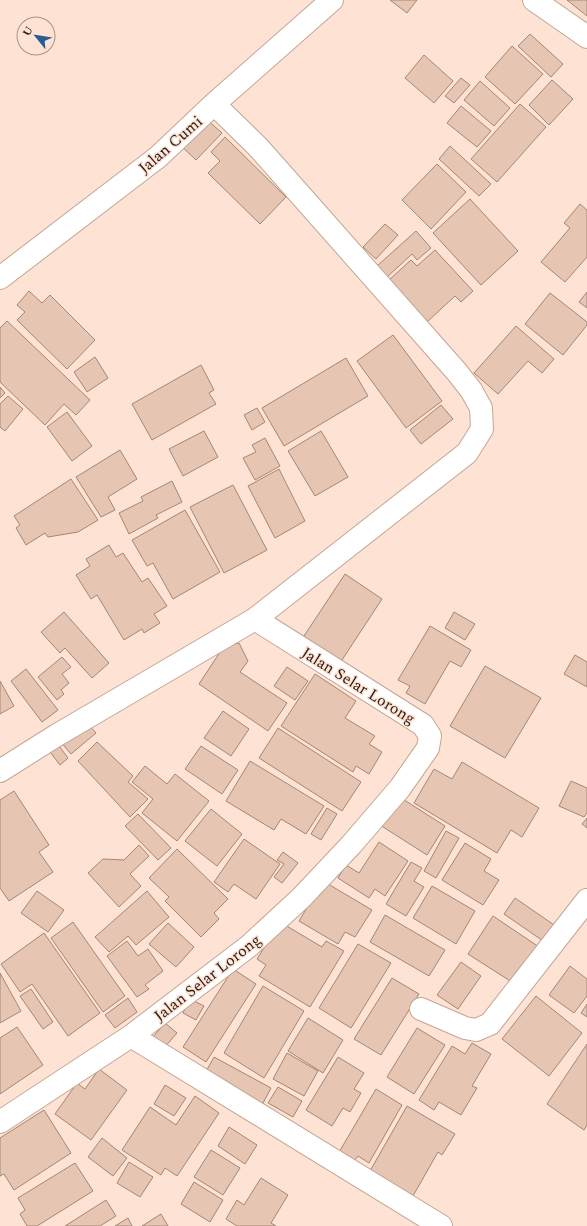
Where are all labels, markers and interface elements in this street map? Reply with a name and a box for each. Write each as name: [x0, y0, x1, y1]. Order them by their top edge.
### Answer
north arrow: [16, 16, 56, 56]
text: U: [18, 23, 37, 39]
street label: Jalan Cumi: [133, 110, 208, 180]
street label: Jalan Selar Lorong: [297, 641, 420, 731]
street label: Jalan Selar Lorong: [149, 928, 266, 1027]

